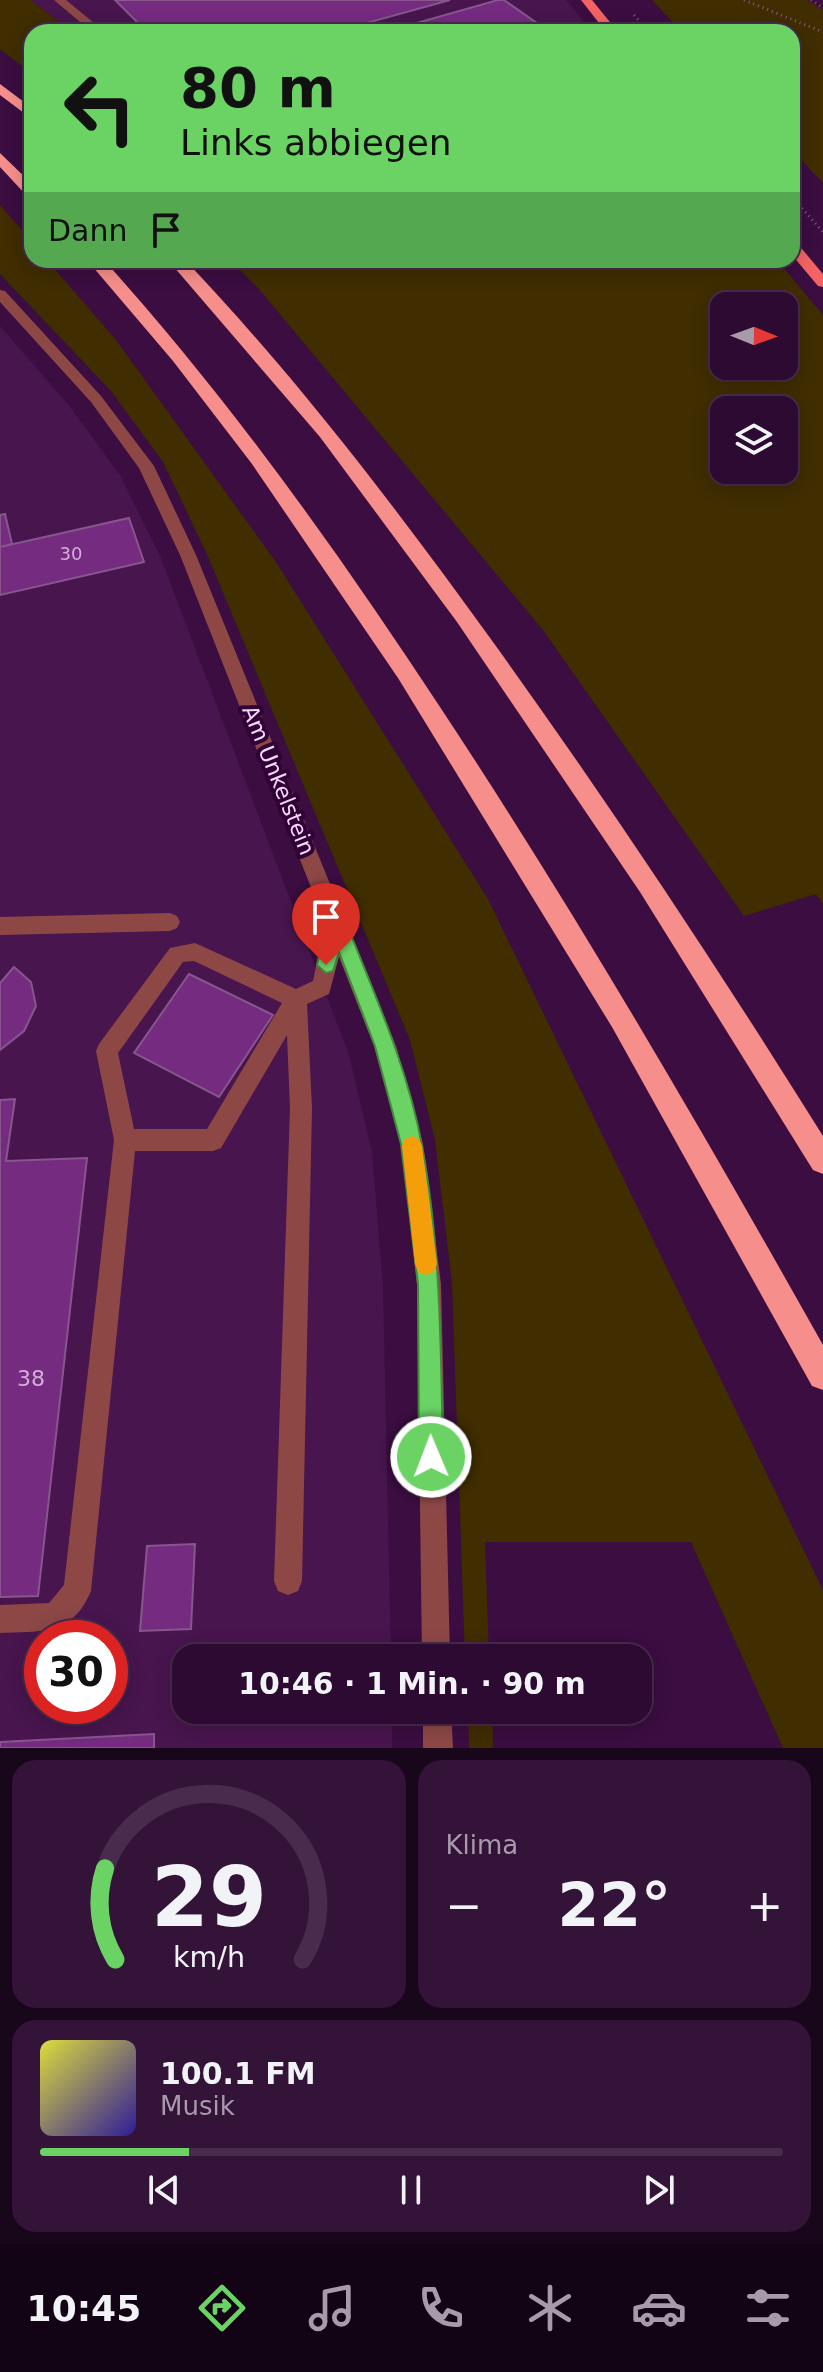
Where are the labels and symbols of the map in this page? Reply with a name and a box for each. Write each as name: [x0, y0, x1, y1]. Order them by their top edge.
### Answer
north arrow: [710, 292, 798, 380]
house number: 30: [60, 543, 82, 564]
street label: Am Unkelstein: [237, 702, 320, 858]
pin: [292, 883, 360, 965]
house number: 38: [17, 1366, 45, 1391]
position arrow: [389, 1415, 473, 1499]
speed limit sign: 30: [24, 1620, 128, 1724]

